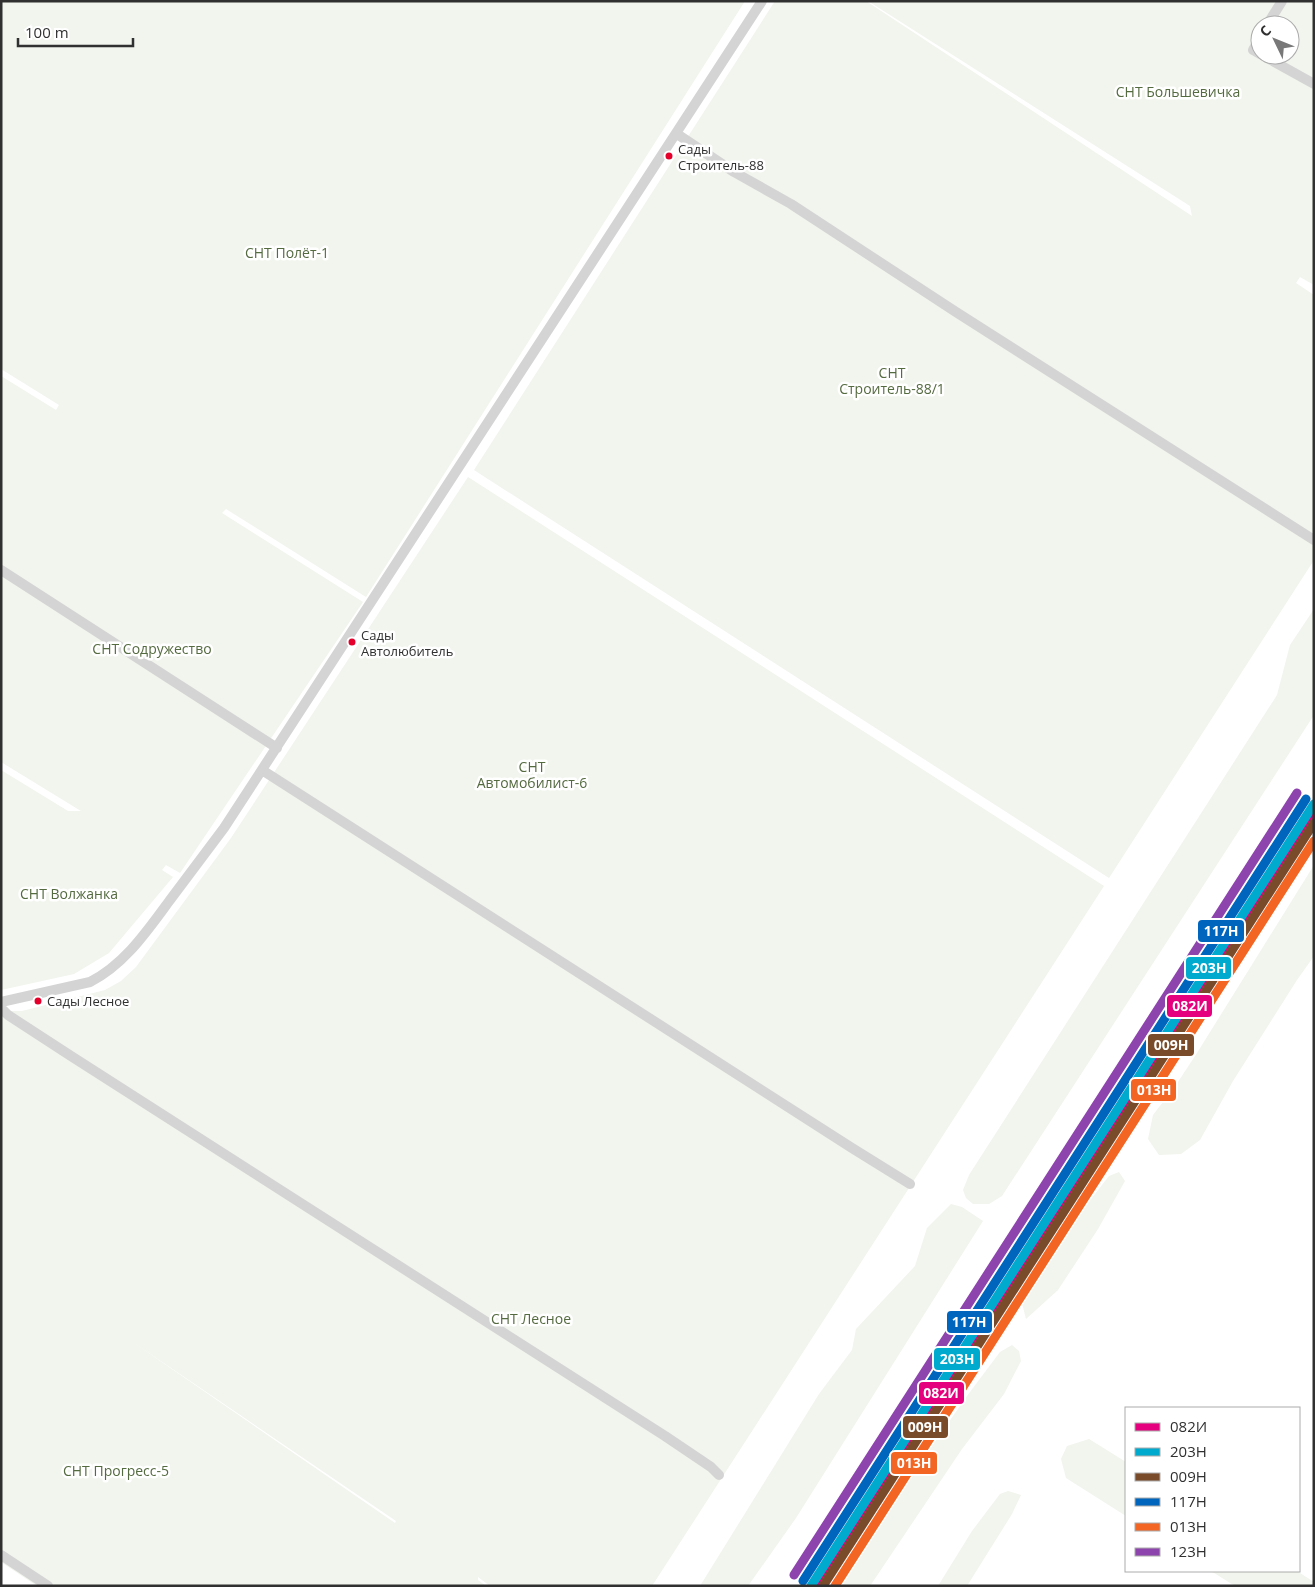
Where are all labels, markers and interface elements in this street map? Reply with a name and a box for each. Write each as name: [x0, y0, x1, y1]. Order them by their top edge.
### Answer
scale bar: [18, 15, 132, 47]
north arrow: [1250, 15, 1300, 65]
text: С: [1255, 21, 1275, 41]
text: 100 m: [25, 22, 69, 42]
park label: СНТ Большевичка: [1116, 82, 1240, 101]
place label: Сады Строитель-88: [678, 140, 764, 174]
marker: Сады Строитель-88: [664, 151, 674, 161]
park label: СНТ Полёт-1: [245, 243, 329, 262]
park label: СНТ Строитель-88/1: [839, 363, 945, 398]
place label: Сады Автолюбитель: [361, 626, 453, 660]
marker: Сады Автолюбитель: [347, 637, 357, 647]
park label: СНТ Содружество: [92, 639, 212, 658]
park label: СНТ Автомобилист-6: [477, 757, 587, 792]
park label: СНТ Волжанка: [20, 884, 118, 903]
line badge: 117Н: [1197, 919, 1245, 943]
text: 117Н: [1204, 921, 1238, 940]
line badge: 203Н: [1185, 956, 1232, 980]
text: 203Н: [1192, 958, 1226, 977]
place label: Сады Лесное: [47, 992, 129, 1010]
line badge: 082И: [1166, 994, 1213, 1018]
marker: Сады Лесное: [33, 996, 43, 1006]
text: 082И: [1172, 996, 1208, 1015]
line badge: 009Н: [1147, 1033, 1195, 1057]
text: 009Н: [1154, 1035, 1188, 1054]
line badge: 013Н: [1130, 1078, 1177, 1102]
text: 013Н: [1137, 1080, 1171, 1099]
park label: СНТ Лесное: [491, 1309, 571, 1328]
line badge: 117Н: [946, 1310, 993, 1334]
text: 117Н: [952, 1312, 986, 1331]
line badge: 203Н: [933, 1347, 981, 1371]
text: 203Н: [940, 1349, 974, 1368]
line badge: 082И: [918, 1381, 965, 1405]
text: 082И: [923, 1383, 959, 1402]
legend: [1125, 1407, 1300, 1572]
line badge: 009Н: [902, 1415, 949, 1439]
text: 082И: [1170, 1416, 1207, 1436]
text: 009Н: [908, 1417, 942, 1436]
text: 203Н: [1170, 1441, 1207, 1461]
line badge: 013Н: [890, 1451, 938, 1475]
text: 013Н: [897, 1453, 931, 1472]
park label: СНТ Прогресс-5: [63, 1461, 169, 1480]
text: 009Н: [1170, 1466, 1207, 1486]
text: 117Н: [1170, 1491, 1207, 1511]
text: 013Н: [1170, 1516, 1207, 1536]
text: 123Н: [1170, 1541, 1207, 1561]

